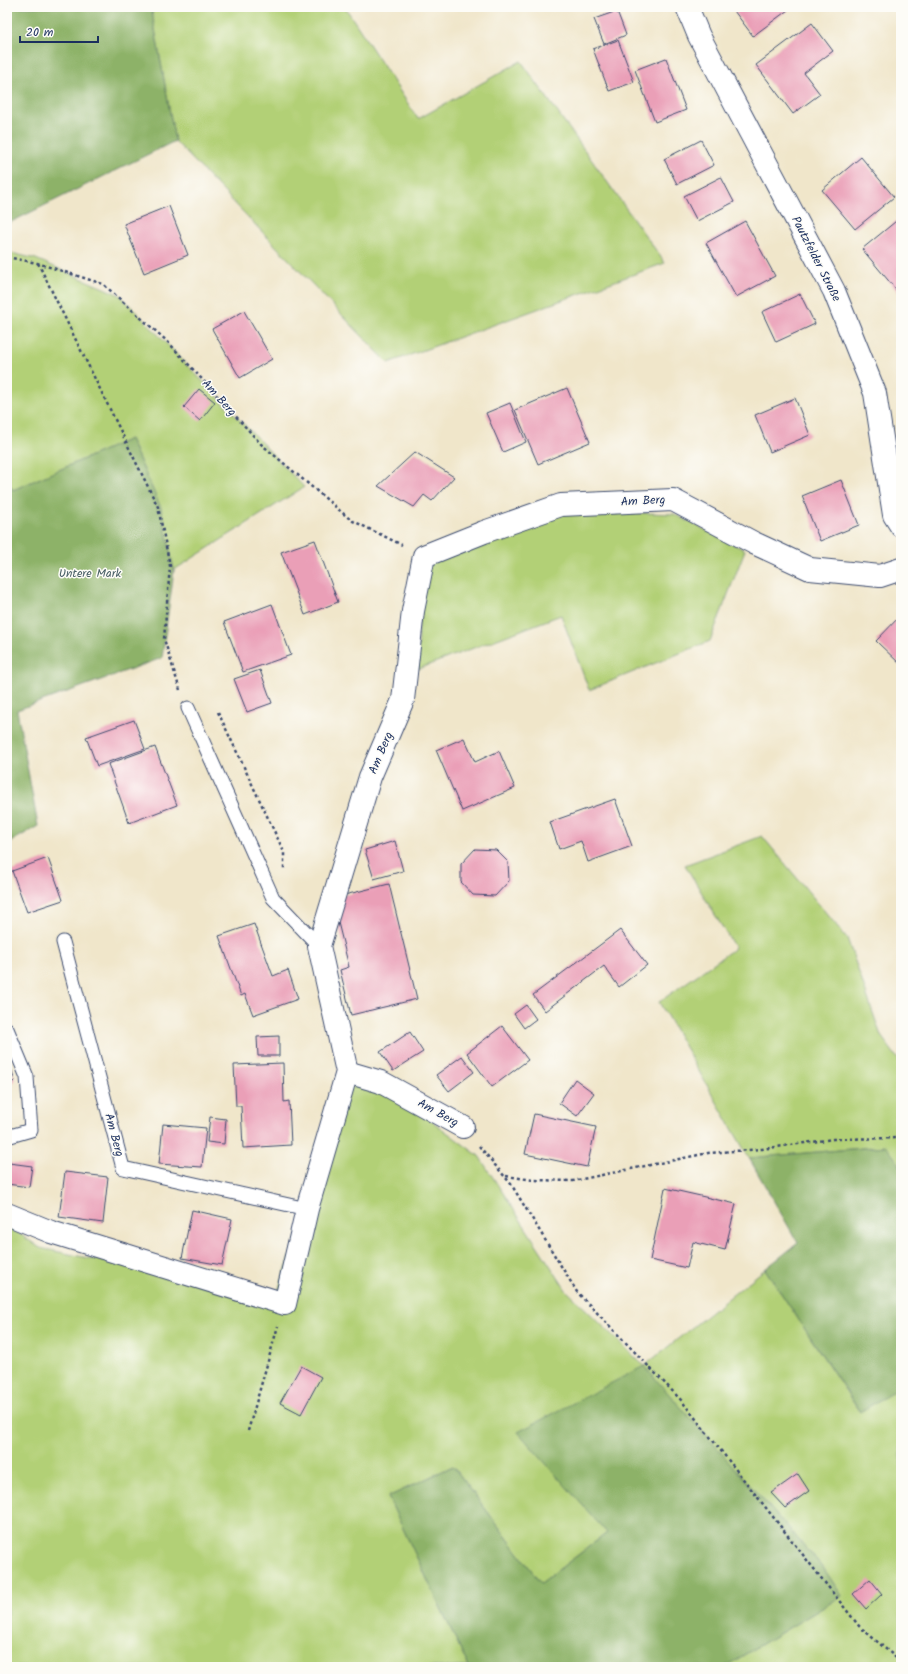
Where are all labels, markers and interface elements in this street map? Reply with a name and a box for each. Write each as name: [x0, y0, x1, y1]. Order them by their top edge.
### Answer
scale bar: [20, 18, 98, 44]
text: 20 m: [26, 23, 54, 42]
street label: Pautzfelder Straße: [786, 213, 846, 306]
street label: Am Berg: [197, 375, 241, 421]
street label: Am Berg: [620, 490, 666, 512]
park label: Untere Mark: [59, 564, 122, 583]
street label: Am Berg: [364, 729, 399, 777]
street label: Am Berg: [414, 1094, 462, 1132]
street label: Am Berg: [99, 1111, 129, 1159]

